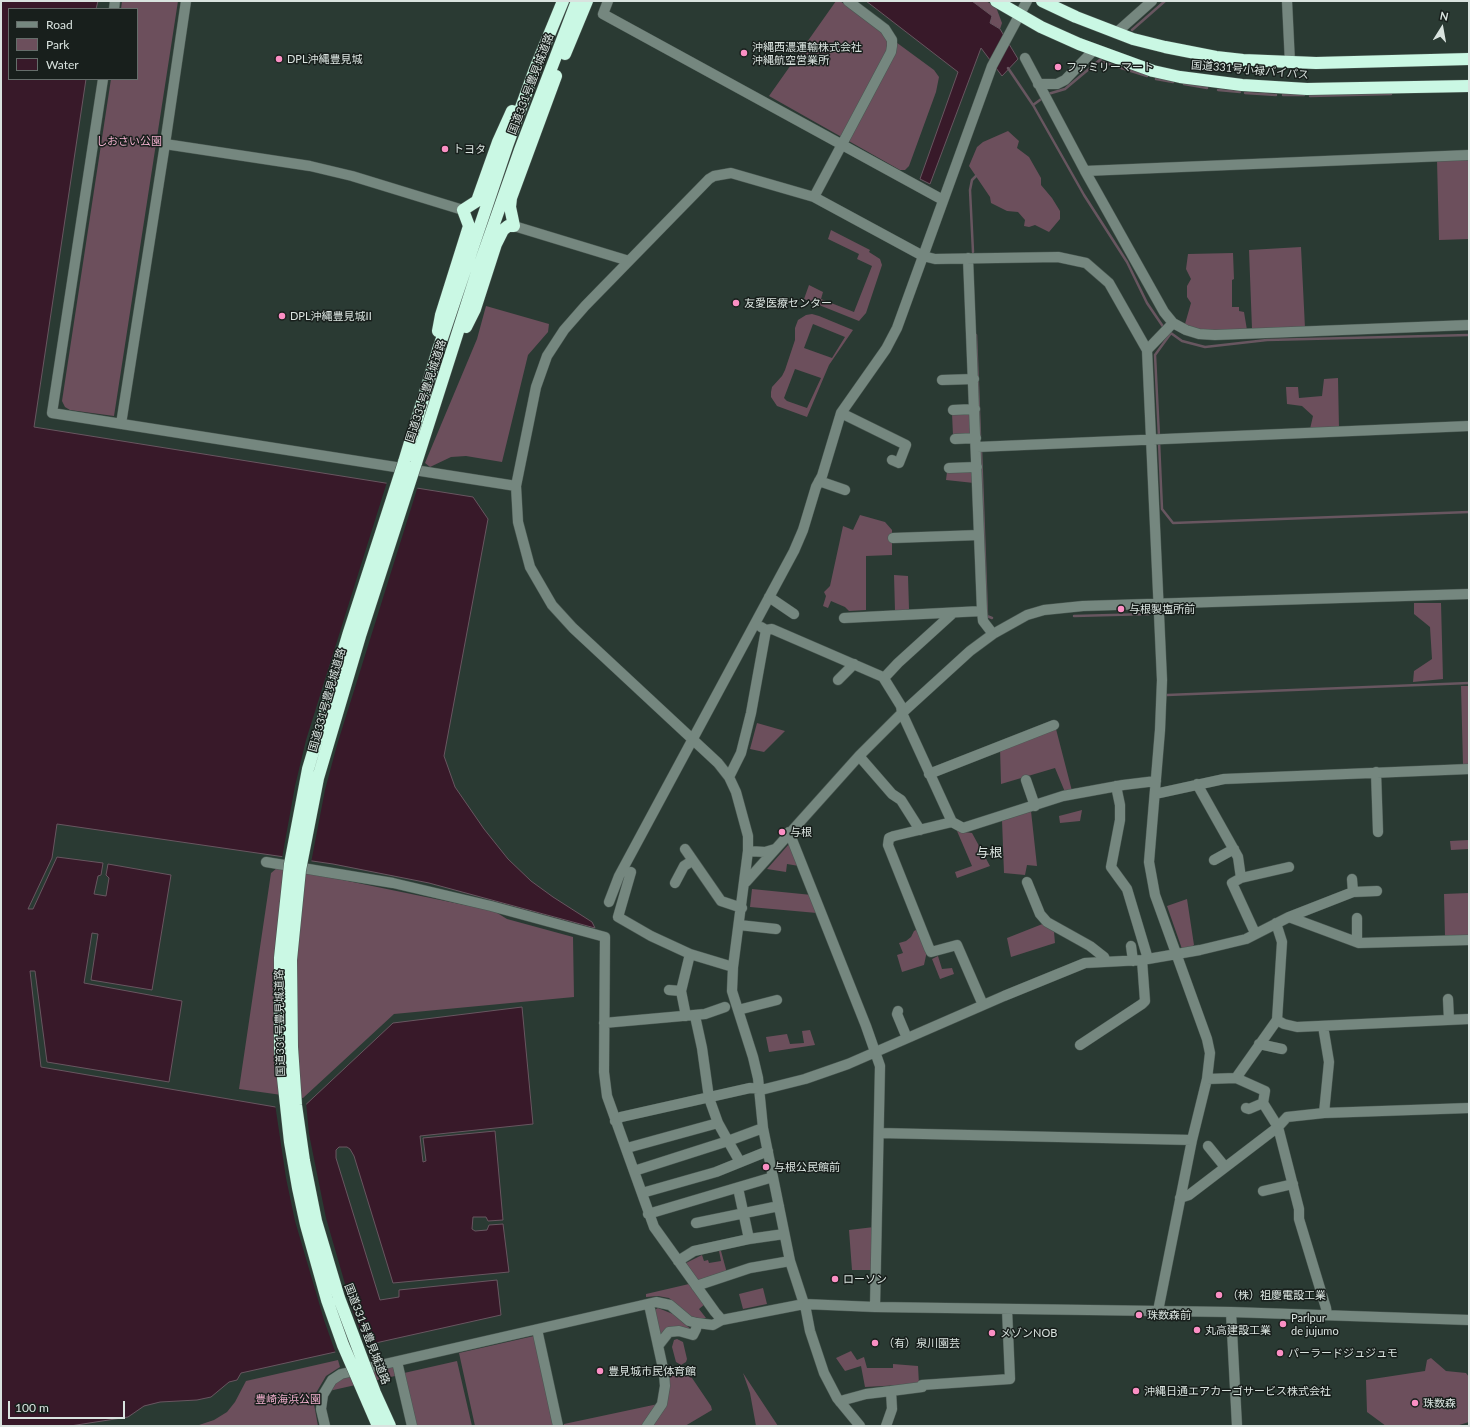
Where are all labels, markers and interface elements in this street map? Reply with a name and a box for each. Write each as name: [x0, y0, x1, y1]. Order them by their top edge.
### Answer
legend: [8, 8, 138, 80]
north arrow: [1422, 8, 1462, 48]
text: N: [1439, 9, 1450, 23]
text: Road: [46, 17, 73, 32]
street label: 国道331号豊見城道路: [506, 32, 556, 136]
text: Park: [46, 37, 69, 52]
place label: 沖縄西濃運輸株式会社 沖縄航空営業所: [752, 40, 862, 66]
marker: 沖縄西濃運輸株式会社 沖縄航空営業所: [739, 48, 749, 58]
place label: DPL沖縄豊見城: [287, 52, 363, 66]
marker: DPL沖縄豊見城: [274, 54, 284, 64]
text: Water: [46, 57, 79, 72]
street label: 国道331号小禄バイパス: [1191, 58, 1309, 82]
place label: ファミリーマート: [1066, 60, 1154, 74]
marker: ファミリーマート: [1053, 62, 1063, 72]
park label: しおさい公園: [96, 134, 162, 148]
place label: トヨタ: [453, 142, 486, 156]
marker: トヨタ: [440, 144, 450, 154]
place label: 友愛医療センター: [744, 296, 832, 310]
marker: 友愛医療センター: [731, 298, 741, 308]
place label: DPL沖縄豊見城II: [290, 309, 372, 323]
marker: DPL沖縄豊見城II: [277, 311, 287, 321]
street label: 国道331号豊見城道路: [403, 338, 449, 444]
place label: 与根製塩所前: [1129, 602, 1195, 616]
marker: 与根製塩所前: [1116, 604, 1126, 614]
street label: 国道331号豊見城道路: [306, 647, 348, 753]
place label: 与根: [790, 825, 812, 839]
marker: 与根: [777, 827, 787, 837]
district label: 与根: [976, 845, 1002, 861]
street label: 国道331号豊見城道路: [272, 969, 288, 1077]
place label: 与根公民館前: [774, 1160, 840, 1174]
marker: 与根公民館前: [761, 1162, 771, 1172]
place label: ローソン: [843, 1272, 887, 1286]
marker: ローソン: [830, 1274, 840, 1284]
street label: 国道331号豊見城道路: [342, 1282, 392, 1386]
place label: （株）祖慶電設工業: [1227, 1288, 1326, 1302]
marker: （株）祖慶電設工業: [1214, 1290, 1224, 1300]
place label: 珠数森前: [1147, 1308, 1191, 1322]
marker: 珠数森前: [1134, 1310, 1144, 1320]
place label: Parlpur de jujumo: [1291, 1311, 1339, 1337]
marker: Parlpur de jujumo: [1278, 1319, 1288, 1329]
place label: 丸高建設工業: [1205, 1323, 1271, 1337]
marker: 丸高建設工業: [1192, 1325, 1202, 1335]
place label: メゾンNOB: [1000, 1326, 1057, 1340]
marker: メゾンNOB: [987, 1328, 997, 1338]
place label: （有）泉川園芸: [883, 1336, 960, 1350]
marker: （有）泉川園芸: [870, 1338, 880, 1348]
place label: パーラードジュジュモ: [1288, 1346, 1398, 1360]
marker: パーラードジュジュモ: [1275, 1348, 1285, 1358]
place label: 豊見城市民体育館: [608, 1364, 696, 1378]
marker: 豊見城市民体育館: [595, 1366, 605, 1376]
place label: 沖縄日通エアカーゴサービス株式会社: [1144, 1384, 1331, 1398]
marker: 沖縄日通エアカーゴサービス株式会社: [1131, 1386, 1141, 1396]
park label: 豊崎海浜公園: [255, 1392, 321, 1406]
scale bar: [10, 1393, 127, 1419]
place label: 珠数森: [1423, 1396, 1456, 1410]
marker: 珠数森: [1410, 1398, 1420, 1408]
text: 100 m: [15, 1400, 49, 1415]

